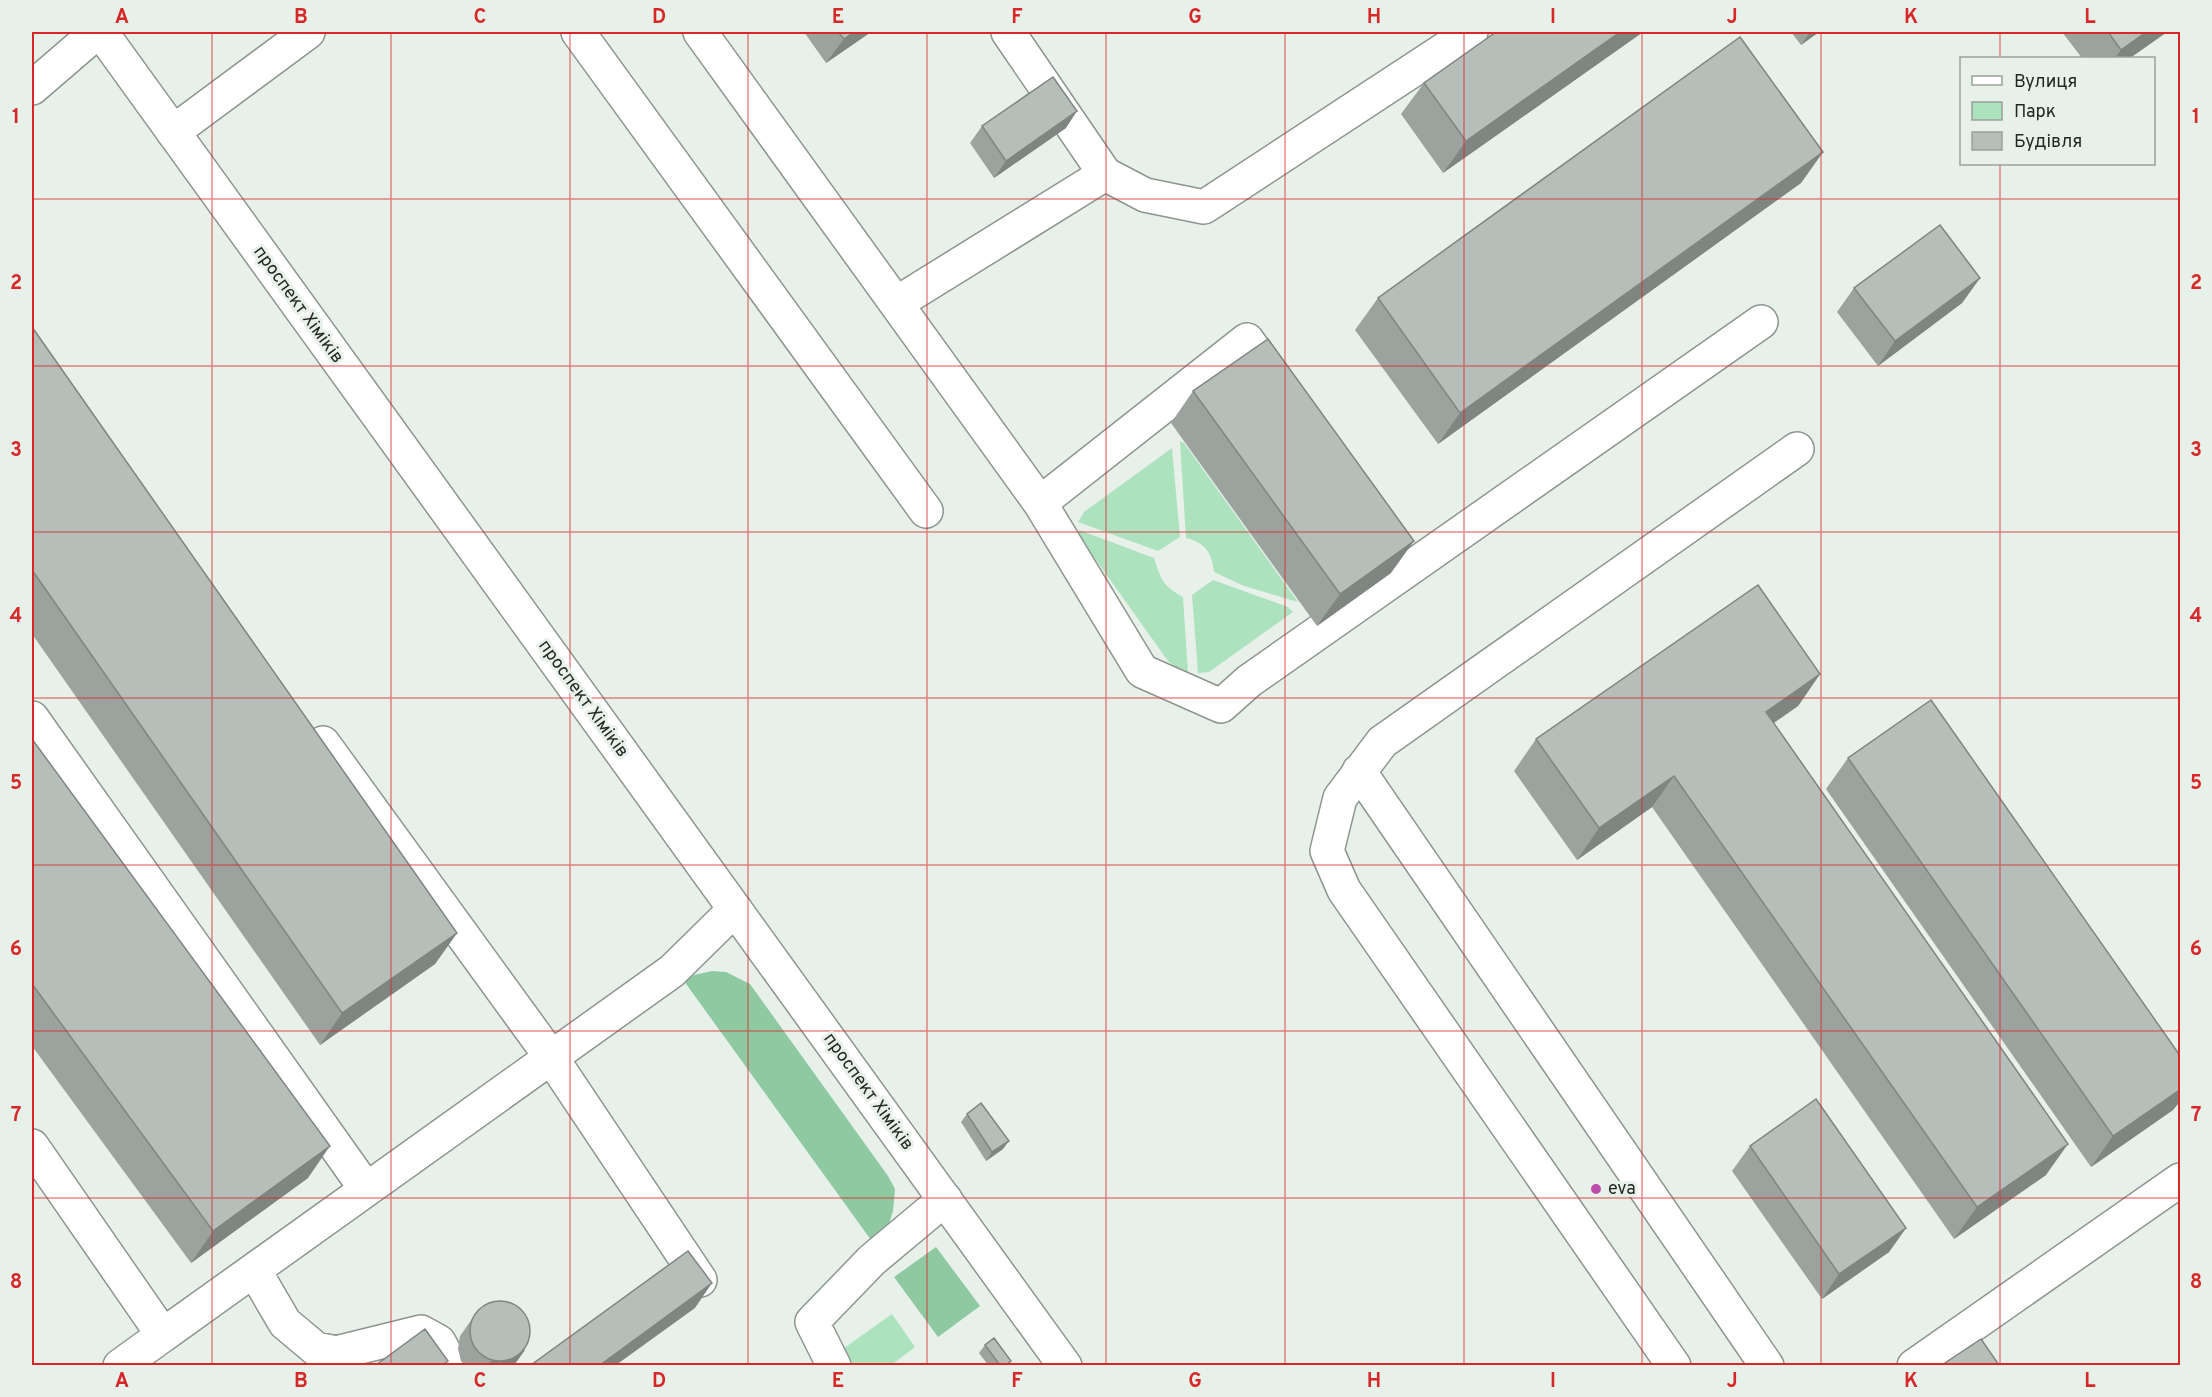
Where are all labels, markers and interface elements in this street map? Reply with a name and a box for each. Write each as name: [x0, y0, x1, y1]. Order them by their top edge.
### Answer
text: A: [115, 5, 129, 31]
text: B: [294, 5, 308, 31]
text: C: [474, 5, 486, 31]
text: D: [652, 5, 666, 31]
text: E: [832, 5, 844, 31]
text: F: [1011, 5, 1023, 31]
text: G: [1188, 5, 1202, 31]
text: H: [1367, 5, 1381, 31]
text: I: [1550, 5, 1556, 31]
text: J: [1726, 5, 1738, 31]
text: K: [1904, 5, 1918, 31]
text: L: [2084, 5, 2096, 31]
legend: [1960, 57, 2155, 165]
text: Вулиця: [2014, 71, 2077, 94]
text: Парк: [2014, 101, 2056, 124]
text: 1: [12, 105, 20, 131]
text: 1: [2192, 105, 2200, 131]
text: Будівля: [2014, 131, 2082, 154]
street label: проспект Хіміків: [248, 242, 348, 368]
text: 2: [10, 271, 22, 297]
text: 2: [2190, 271, 2202, 297]
text: 3: [10, 438, 22, 464]
text: 3: [2190, 438, 2202, 464]
text: 4: [10, 604, 22, 630]
text: 4: [2190, 604, 2202, 630]
street label: проспект Хіміків: [533, 636, 633, 762]
text: 5: [10, 771, 22, 797]
text: 5: [2190, 771, 2202, 797]
text: 6: [10, 937, 22, 963]
text: 6: [2190, 937, 2202, 963]
street label: проспект Хіміків: [818, 1029, 918, 1155]
text: 7: [11, 1103, 21, 1129]
text: 7: [2191, 1103, 2201, 1129]
place label: eva: [1608, 1178, 1636, 1201]
marker: eva: [1589, 1182, 1603, 1196]
text: 8: [10, 1270, 22, 1296]
text: 8: [2190, 1270, 2202, 1296]
text: A: [115, 1369, 129, 1395]
text: B: [294, 1369, 308, 1395]
text: C: [474, 1369, 486, 1395]
text: D: [652, 1369, 666, 1395]
text: E: [832, 1369, 844, 1395]
text: F: [1011, 1369, 1023, 1395]
text: G: [1188, 1369, 1202, 1395]
text: H: [1367, 1369, 1381, 1395]
text: I: [1550, 1369, 1556, 1395]
text: J: [1726, 1369, 1738, 1395]
text: K: [1904, 1369, 1918, 1395]
text: L: [2084, 1369, 2096, 1395]

